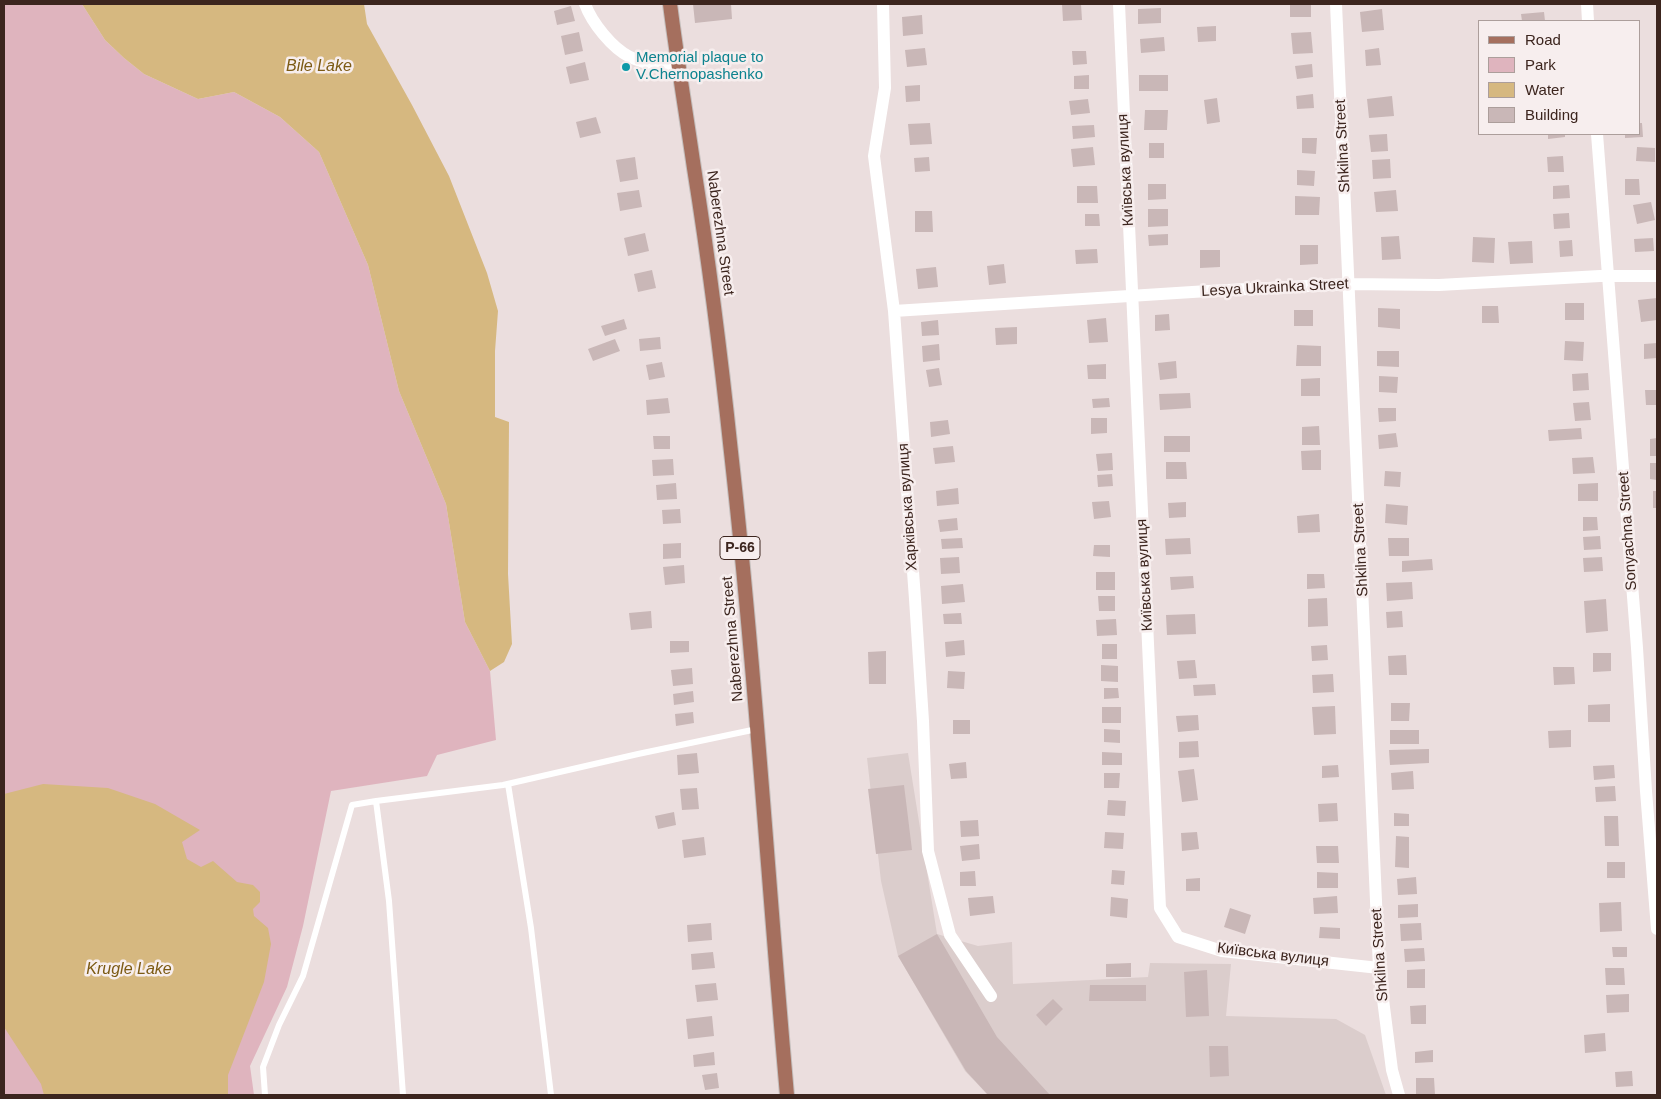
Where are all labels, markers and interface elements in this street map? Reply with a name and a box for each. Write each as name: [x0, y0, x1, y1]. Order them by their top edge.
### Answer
legend: [1478, 20, 1641, 135]
text: Road: [1525, 31, 1561, 48]
place label: Memorial plaque to V.Chernopashenko: [636, 49, 764, 84]
text: Park: [1525, 56, 1556, 73]
water label: Bile Lake: [286, 57, 352, 77]
marker: Memorial plaque to V.Chernopashenko: [620, 61, 632, 73]
text: Water: [1525, 81, 1564, 98]
street label: Shkilna Street: [1332, 99, 1354, 193]
text: Building: [1525, 106, 1578, 123]
street label: Київська вулиця: [1114, 113, 1138, 227]
street label: Naberezhna Street: [702, 169, 738, 297]
street label: Lesya Ukrainka Street: [1201, 275, 1349, 301]
street label: Харківська вулиця: [895, 443, 921, 571]
street label: Sonyachna Street: [1615, 471, 1641, 591]
street label: Shkilna Street: [1350, 503, 1372, 597]
street label: Київська вулиця: [1133, 518, 1157, 632]
road number: Р-66: [720, 536, 760, 560]
street label: Naberezhna Street: [719, 575, 747, 703]
street label: Shkilna Street: [1368, 908, 1392, 1002]
street label: Київська вулиця: [1216, 939, 1330, 971]
water label: Krugle Lake: [86, 960, 172, 980]

